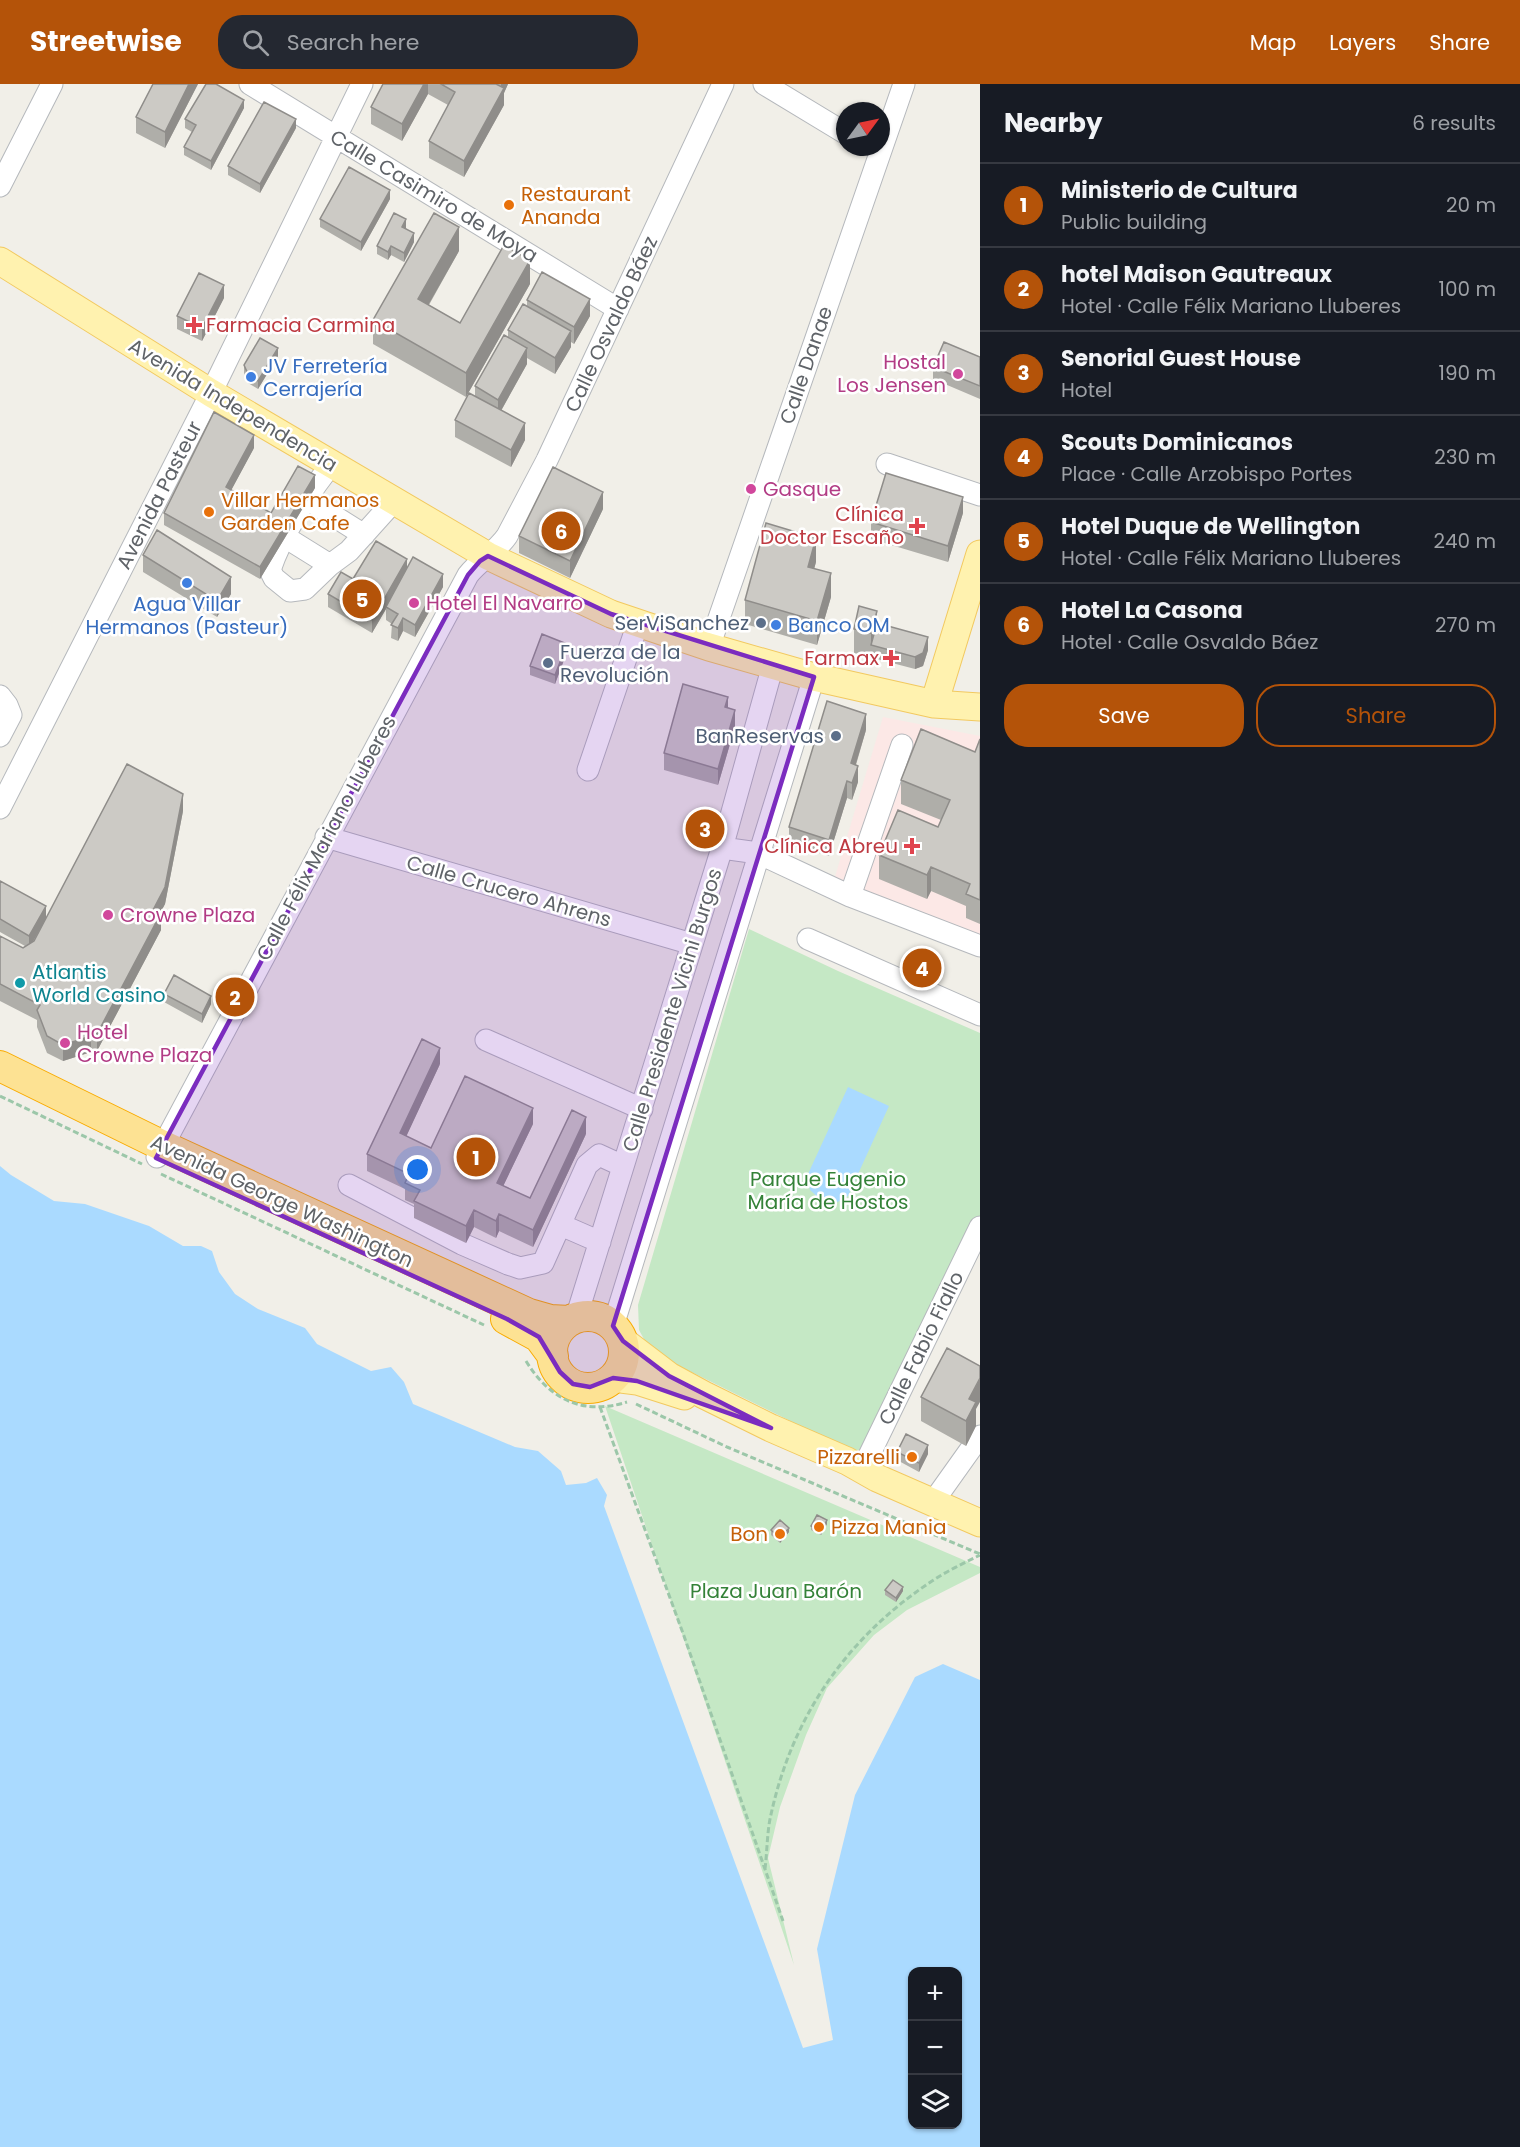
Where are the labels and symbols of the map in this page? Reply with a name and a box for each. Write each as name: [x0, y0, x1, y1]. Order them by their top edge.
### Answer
north arrow: [836, 102, 890, 156]
street label: Calle Casimiro de Moya: [325, 123, 543, 269]
place label: Restaurant Ananda: [521, 180, 631, 231]
marker: Restaurant Ananda: [502, 198, 516, 212]
street label: Calle Osvaldo Báez: [558, 231, 664, 417]
street label: Calle Danae: [773, 302, 839, 428]
place label: Farmacia Carmina: [206, 311, 395, 339]
marker: Farmacia Carmina: [187, 318, 201, 332]
street label: Avenida Independencia: [123, 331, 343, 479]
place label: Hostal Los Jensen: [837, 348, 946, 399]
place label: JV Ferretería Cerrajería: [263, 352, 388, 403]
marker: Hostal Los Jensen: [951, 367, 965, 381]
marker: JV Ferretería Cerrajería: [244, 370, 258, 384]
street label: Avenida Pasteur: [110, 416, 208, 574]
place label: Gasque: [763, 475, 841, 503]
marker: Gasque: [744, 482, 758, 496]
place label: Villar Hermanos Garden Cafe: [221, 486, 379, 537]
place label: Clínica Doctor Escaño: [760, 500, 904, 551]
marker: Villar Hermanos Garden Cafe: [202, 505, 216, 519]
pin: 6: [542, 508, 580, 554]
marker: Clínica Doctor Escaño: [908, 517, 926, 535]
marker: Agua Villar Hermanos (Pasteur): [180, 576, 194, 590]
pin: 5: [342, 576, 382, 622]
place label: Hotel El Navarro: [426, 589, 583, 617]
place label: Agua Villar Hermanos (Pasteur): [86, 590, 288, 641]
marker: Hotel El Navarro: [407, 596, 421, 610]
place label: SerViSanchez: [614, 609, 749, 637]
place label: Banco OM: [788, 611, 890, 639]
marker: SerViSanchez: [754, 616, 768, 630]
marker: Banco OM: [769, 618, 783, 632]
place label: Fuerza de la Revolución: [560, 638, 680, 689]
place label: Farmax: [804, 644, 879, 672]
marker: Farmax: [884, 651, 898, 665]
marker: Fuerza de la Revolución: [541, 656, 555, 670]
street label: Calle Félix Mariano Lluberes: [249, 710, 403, 966]
place label: BanReservas: [695, 722, 824, 750]
marker: BanReservas: [829, 729, 843, 743]
pin: 3: [686, 806, 724, 852]
place label: Clínica Abreu: [764, 832, 898, 860]
marker: Clínica Abreu: [903, 837, 921, 855]
street label: Calle Crucero Ahrens: [403, 848, 615, 934]
street label: Calle Presidente Vicini Burgos: [615, 865, 729, 1155]
place label: Crowne Plaza: [120, 901, 255, 929]
marker: Crowne Plaza: [101, 908, 115, 922]
pin: 4: [902, 946, 942, 990]
place label: Atlantis World Casino: [32, 958, 165, 1009]
pin: 2: [216, 974, 254, 1020]
marker: Atlantis World Casino: [13, 976, 27, 990]
place label: Hotel Crowne Plaza: [77, 1018, 212, 1069]
marker: Hotel Crowne Plaza: [58, 1036, 72, 1050]
street label: Avenida George Washington: [146, 1128, 418, 1274]
pin: 1: [456, 1134, 496, 1180]
your location: [403, 1155, 432, 1184]
park label: Parque Eugenio María de Hostos: [748, 1165, 908, 1216]
street label: Calle Fabio Fiallo: [872, 1266, 970, 1430]
place label: Pizzarelli: [817, 1443, 900, 1471]
marker: Pizzarelli: [905, 1450, 919, 1464]
place label: Pizza Mania: [831, 1513, 947, 1541]
place label: Bon: [730, 1520, 768, 1548]
marker: Pizza Mania: [812, 1520, 826, 1534]
marker: Bon: [773, 1527, 787, 1541]
park label: Plaza Juan Barón: [690, 1577, 862, 1605]

